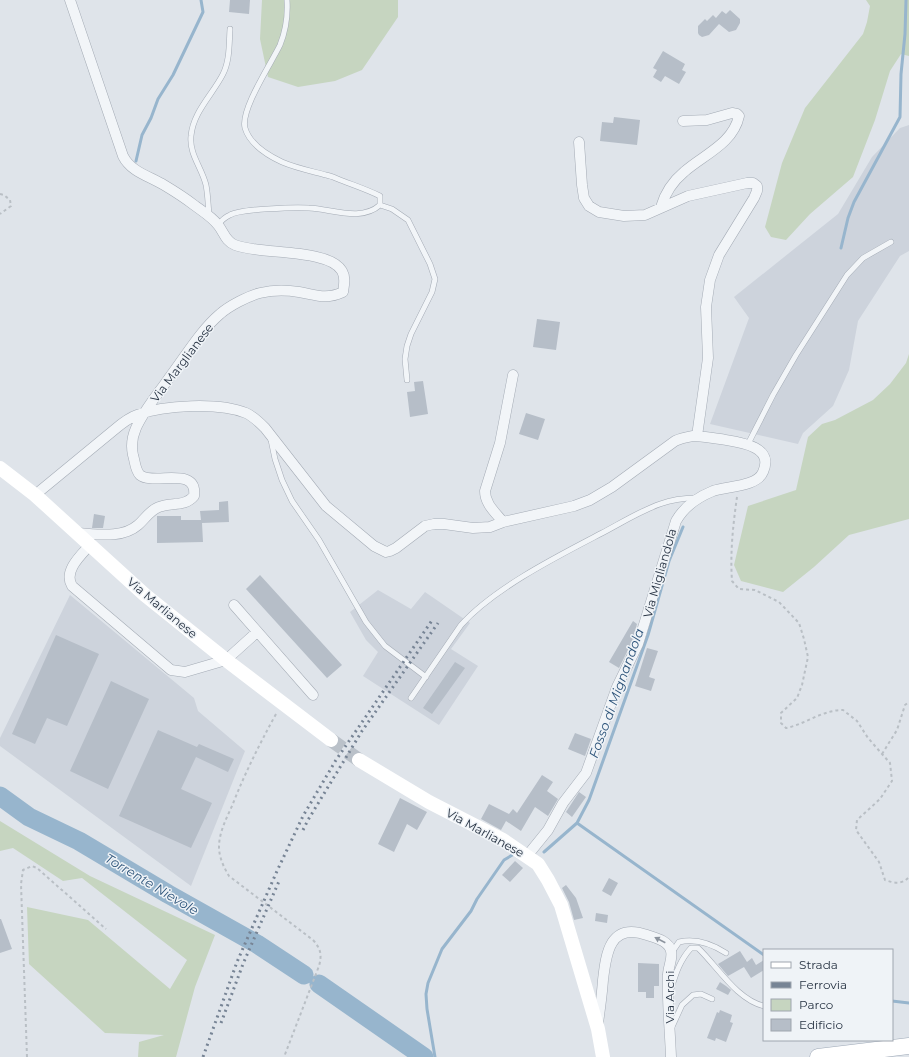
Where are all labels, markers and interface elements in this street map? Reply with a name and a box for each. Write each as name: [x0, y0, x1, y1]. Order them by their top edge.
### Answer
street label: Via Marglianese: [147, 320, 216, 405]
street label: Via Migliandola: [640, 527, 679, 619]
street label: Via Marlianese: [124, 574, 200, 641]
water label: Fosso di Mignandola: [585, 626, 647, 760]
street label: Via Marlianese: [444, 805, 527, 860]
water label: Torrente Nievole: [102, 850, 202, 918]
one-way arrow: [654, 937, 665, 944]
legend: [763, 949, 893, 1041]
text: Strada: [799, 957, 838, 972]
street label: Via Archi: [662, 971, 677, 1023]
text: Ferrovia: [799, 977, 847, 992]
text: Parco: [799, 997, 833, 1012]
text: Edificio: [799, 1017, 843, 1032]

